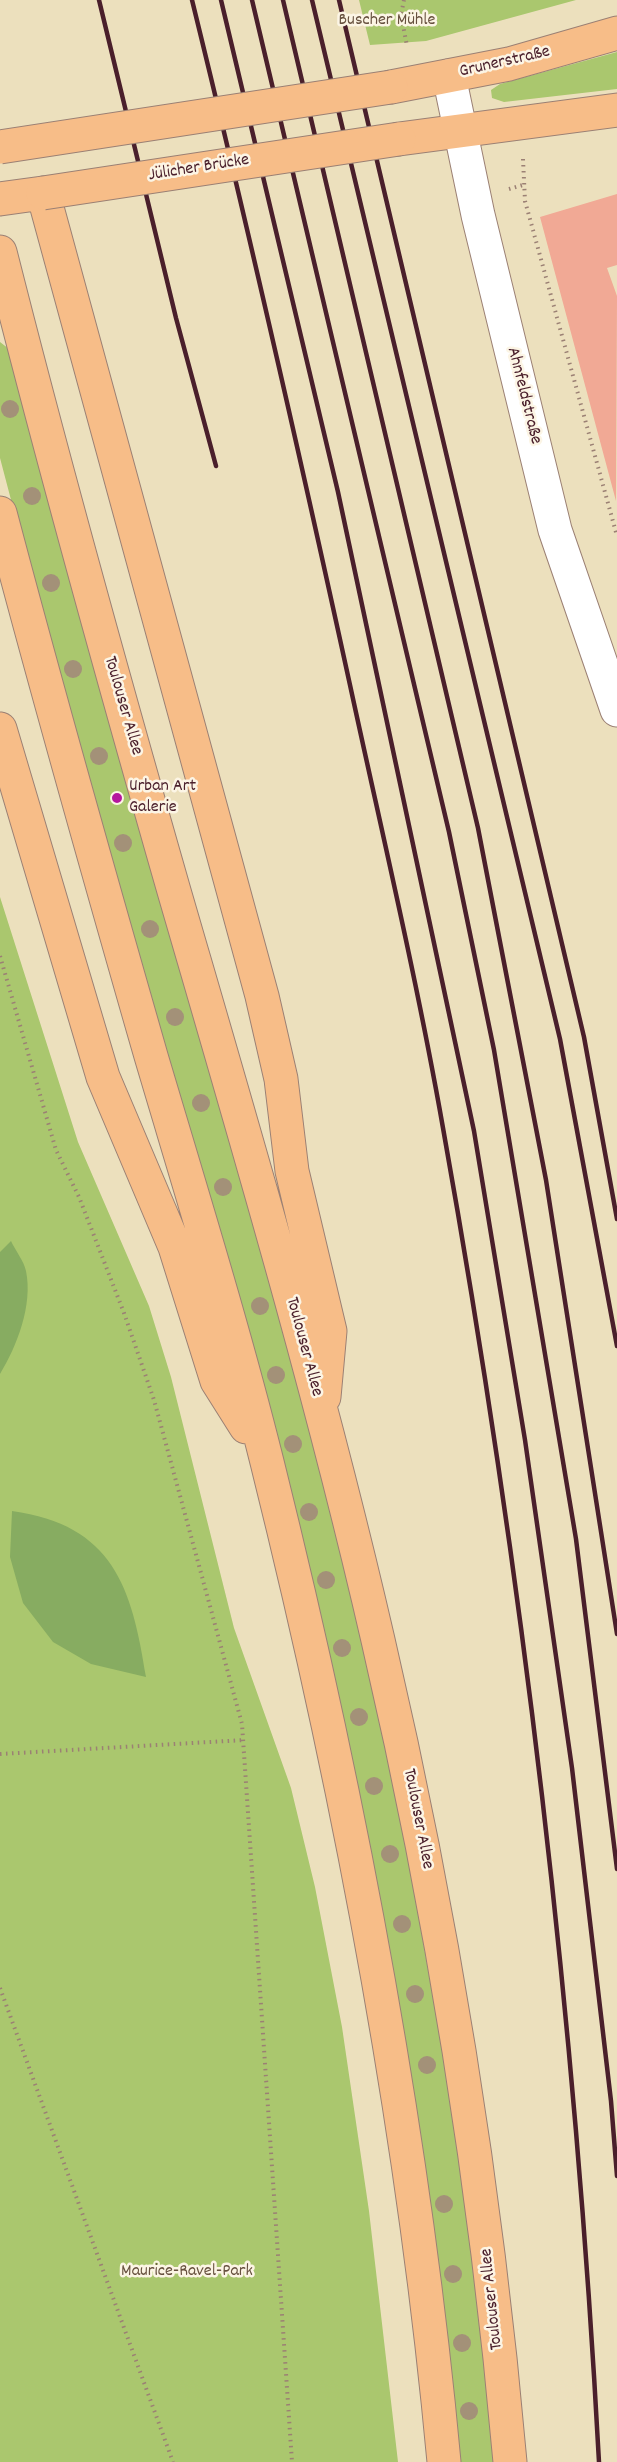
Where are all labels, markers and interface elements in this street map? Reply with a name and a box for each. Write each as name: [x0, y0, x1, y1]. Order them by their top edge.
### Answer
park label: Buscher Mühle: [339, 11, 435, 33]
street label: Grunerstraße: [458, 42, 552, 84]
street label: Jülicher Brücke: [147, 150, 251, 188]
street label: Ahnfeldstraße: [501, 345, 545, 447]
street label: Toulouser Allee: [98, 654, 146, 758]
place label: Urban Art Galerie: [129, 777, 196, 820]
marker: Urban Art Galerie: [110, 791, 124, 805]
street label: Toulouser Allee: [279, 1295, 327, 1399]
street label: Toulouser Allee: [397, 1767, 437, 1871]
street label: Toulouser Allee: [477, 2247, 509, 2351]
park label: Maurice-Ravel-Park: [121, 2262, 253, 2284]

